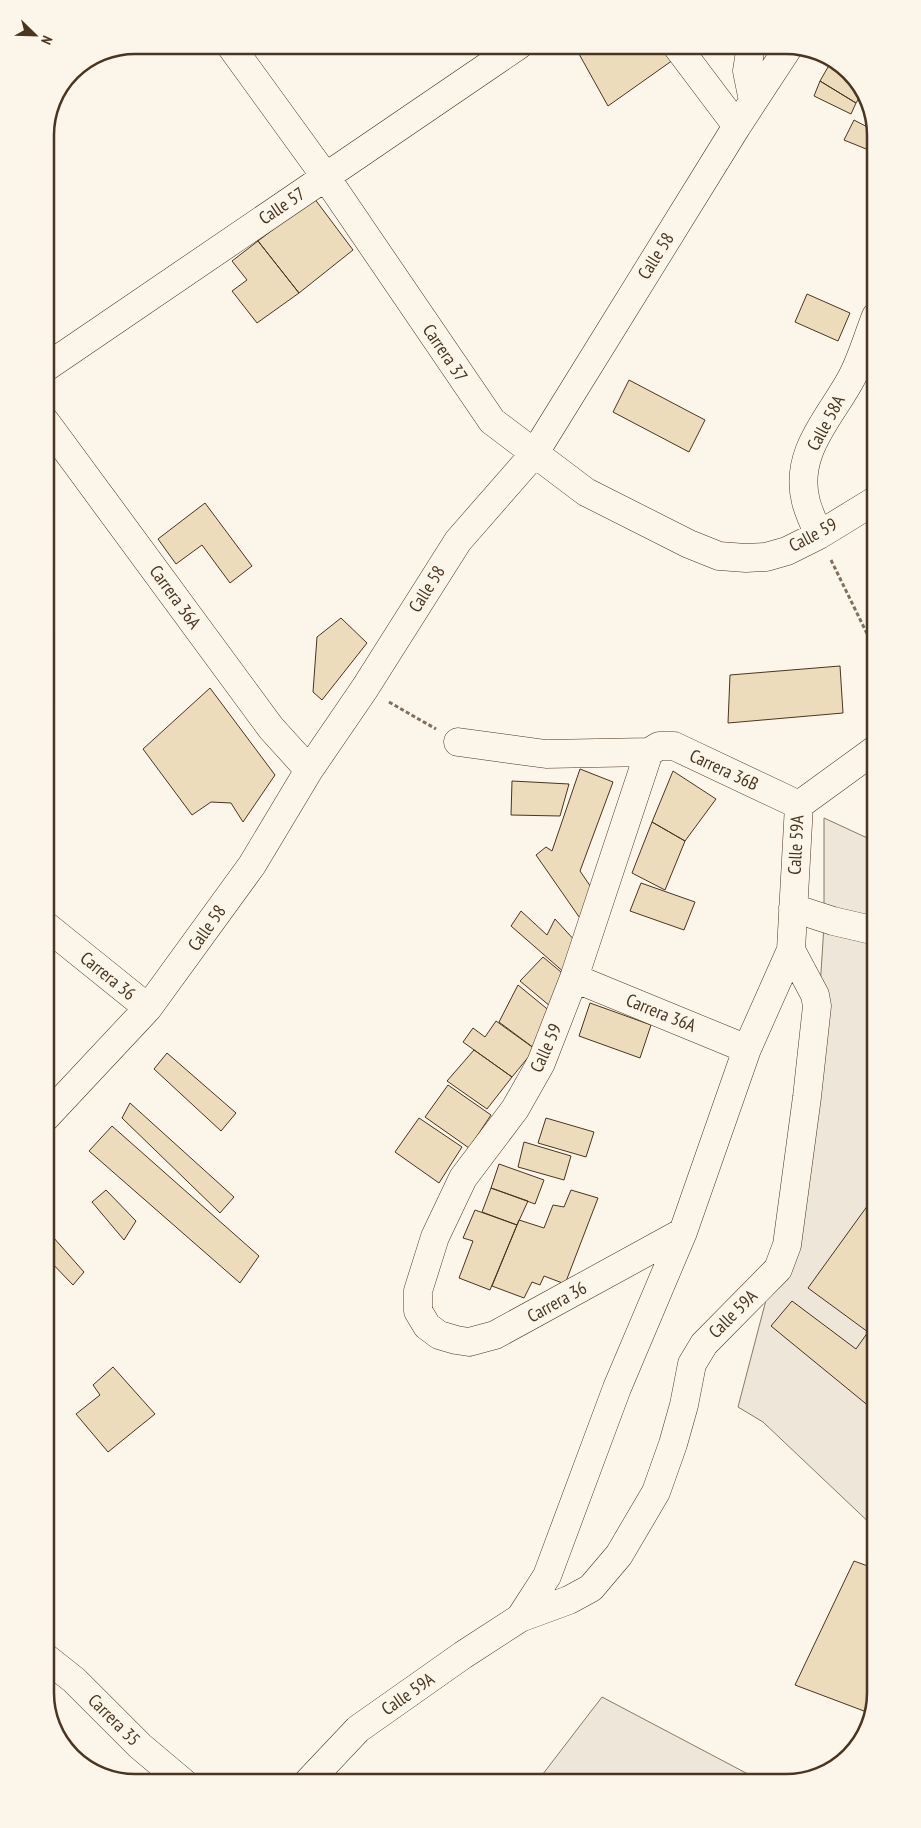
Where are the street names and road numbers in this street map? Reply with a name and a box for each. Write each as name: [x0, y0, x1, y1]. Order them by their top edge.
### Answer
street label: Calle 57: [254, 182, 309, 229]
street label: Calle 58: [632, 228, 679, 283]
street label: Carrera 37: [418, 319, 473, 386]
street label: Calle 58A: [801, 391, 850, 454]
street label: Calle 59: [785, 512, 841, 557]
street label: Carrera 36A: [145, 560, 206, 633]
street label: Calle 58: [403, 561, 450, 616]
street label: Carrera 36B: [686, 744, 762, 795]
street label: Calle 59A: [782, 814, 809, 875]
street label: Calle 58: [183, 900, 231, 955]
street label: Carrera 36: [76, 946, 141, 1005]
street label: Carrera 36A: [623, 988, 700, 1037]
street label: Calle 59: [525, 1020, 566, 1076]
street label: Carrera 36: [523, 1276, 591, 1327]
street label: Calle 59A: [703, 1284, 762, 1343]
street label: Calle 59A: [377, 1667, 439, 1720]
street label: Carrera 35: [83, 1689, 145, 1751]

